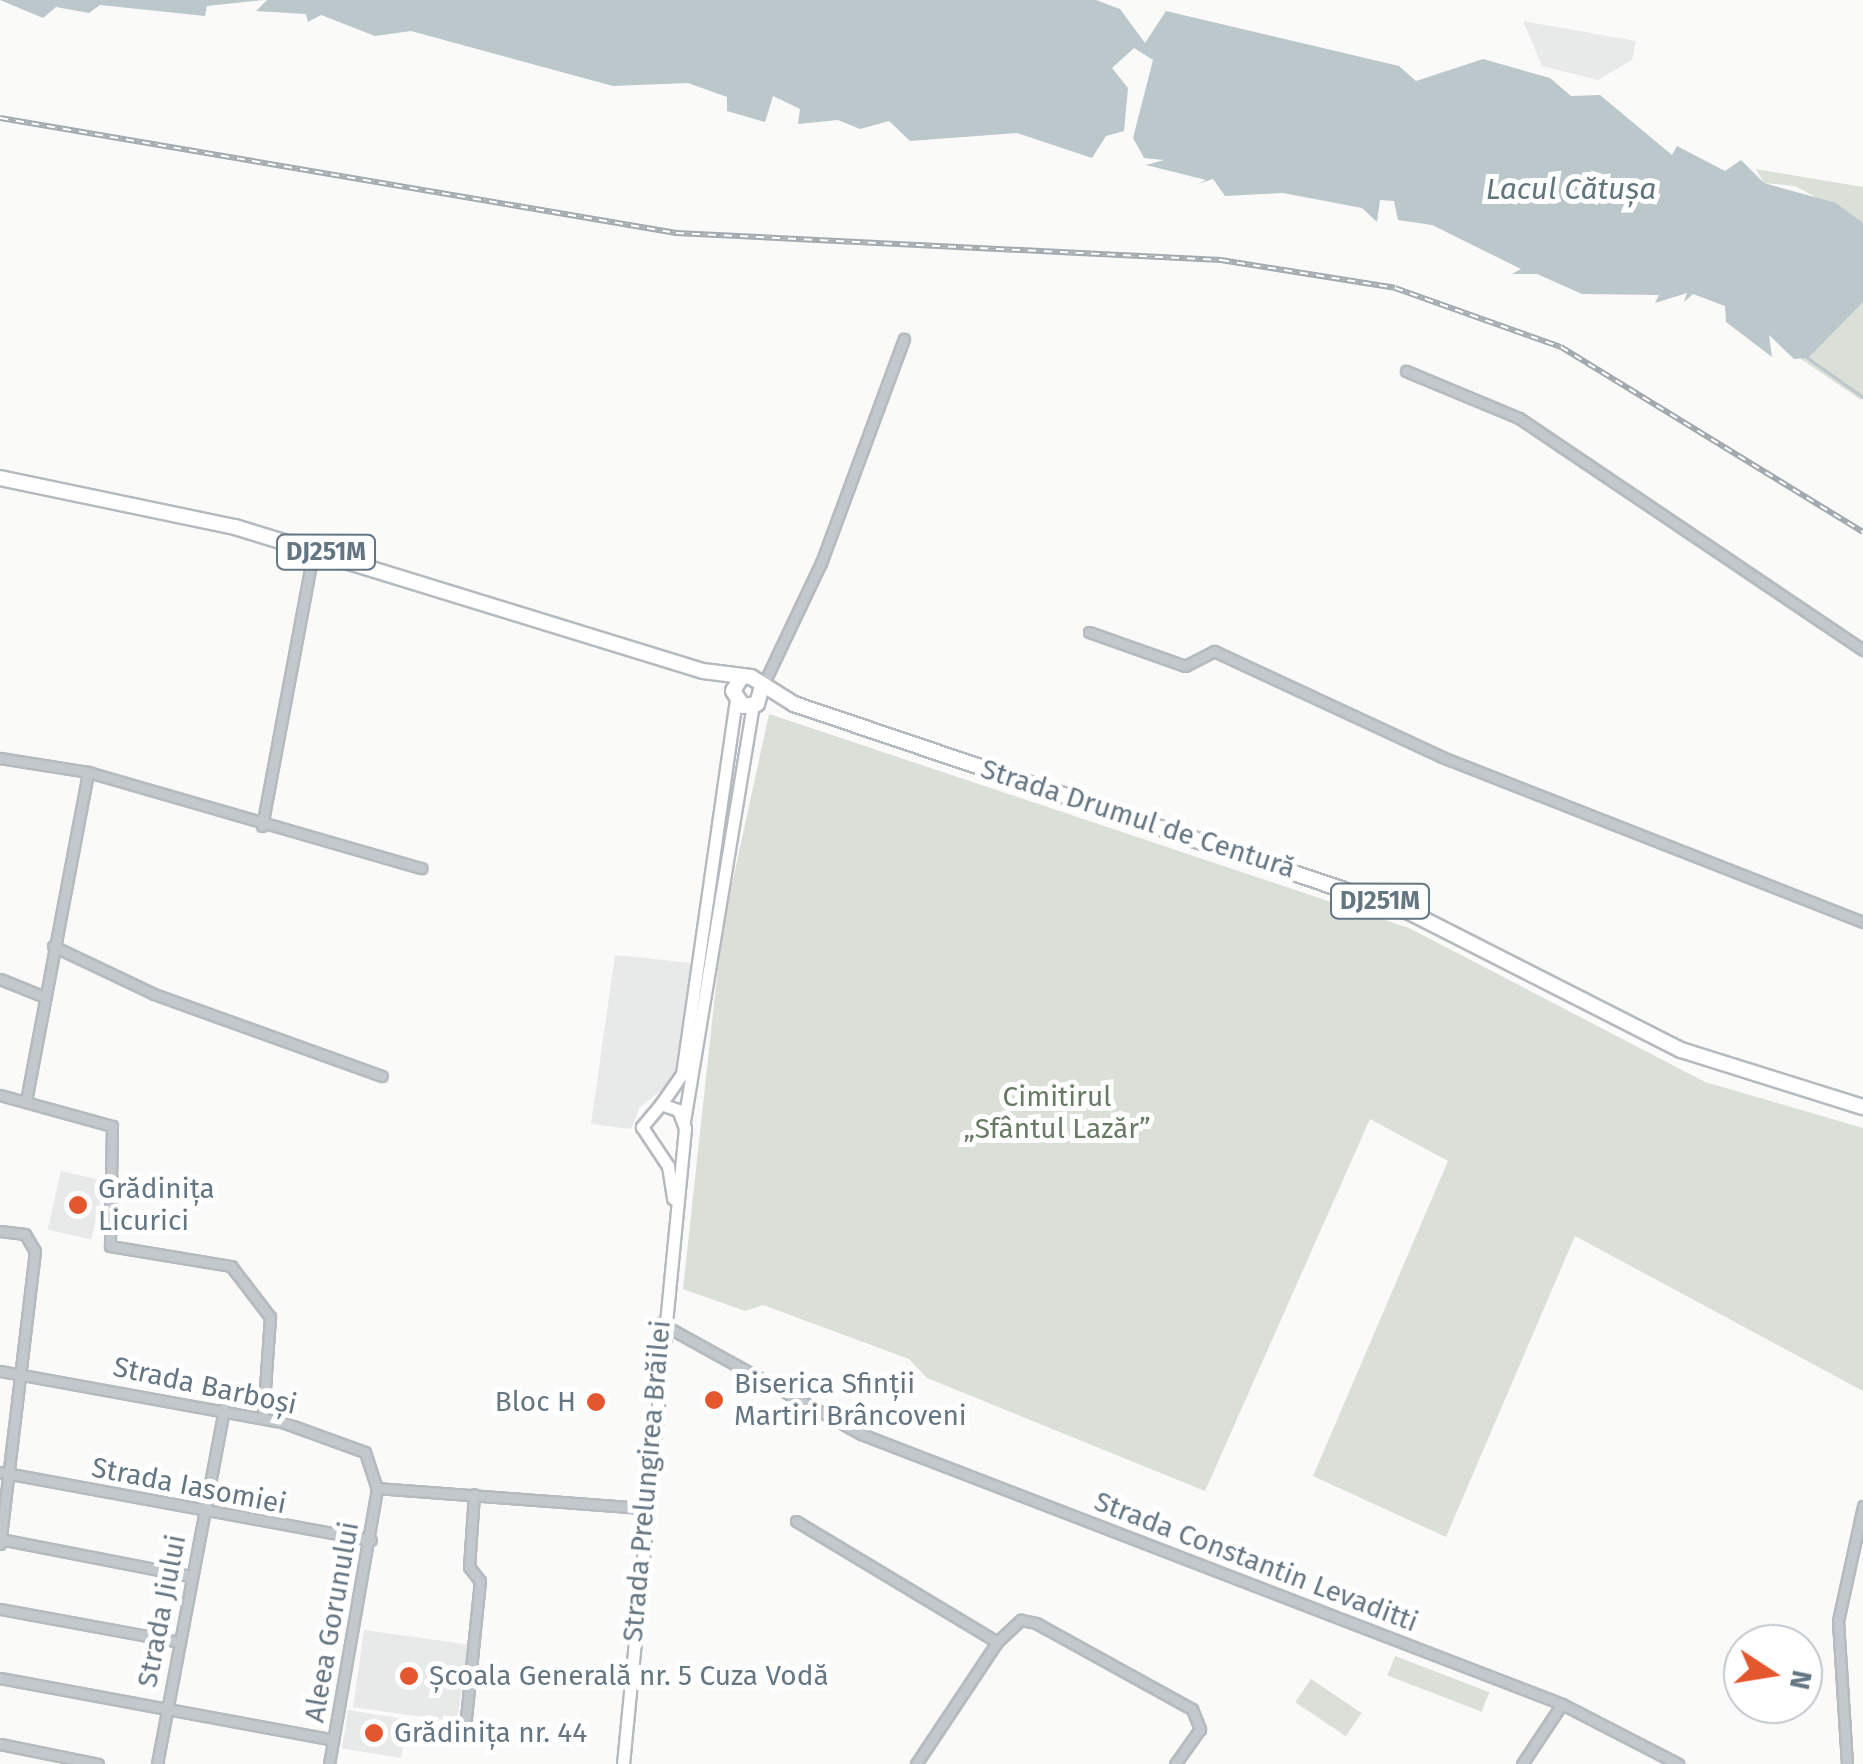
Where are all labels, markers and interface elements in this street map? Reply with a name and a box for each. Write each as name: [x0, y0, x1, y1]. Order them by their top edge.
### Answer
water label: Lacul Cătușa: [1486, 171, 1656, 207]
road number: DJ251M: [276, 532, 376, 572]
street label: Strada Drumul de Centură: [977, 752, 1299, 886]
road number: DJ251M: [1330, 881, 1430, 921]
park label: Cimitirul „Sfântul Lazăr”: [963, 1080, 1151, 1146]
place label: Grădinița Licurici: [98, 1172, 215, 1238]
marker: Grădinița Licurici: [67, 1194, 89, 1216]
street label: Strada Prelungirea Brăilei: [616, 1319, 678, 1643]
street label: Strada Barboși: [110, 1350, 300, 1422]
place label: Biserica Sfinții Martiri Brâncoveni: [734, 1367, 967, 1433]
place label: Bloc H: [495, 1385, 576, 1419]
marker: Biserica Sfinții Martiri Brâncoveni: [703, 1389, 725, 1411]
marker: Bloc H: [585, 1391, 607, 1413]
street label: Strada Iasomiei: [89, 1451, 289, 1521]
street label: Strada Constantin Levaditti: [1089, 1485, 1423, 1639]
street label: Aleea Gorunului: [298, 1519, 366, 1725]
street label: Strada Jiului: [131, 1532, 193, 1690]
north arrow: [1723, 1624, 1823, 1724]
place label: Școala Generală nr. 5 Cuza Vodă: [429, 1659, 829, 1693]
marker: Școala Generală nr. 5 Cuza Vodă: [398, 1665, 420, 1687]
text: N: [1783, 1667, 1819, 1692]
place label: Grădinița nr. 44: [394, 1716, 587, 1750]
marker: Grădinița nr. 44: [363, 1722, 385, 1744]

